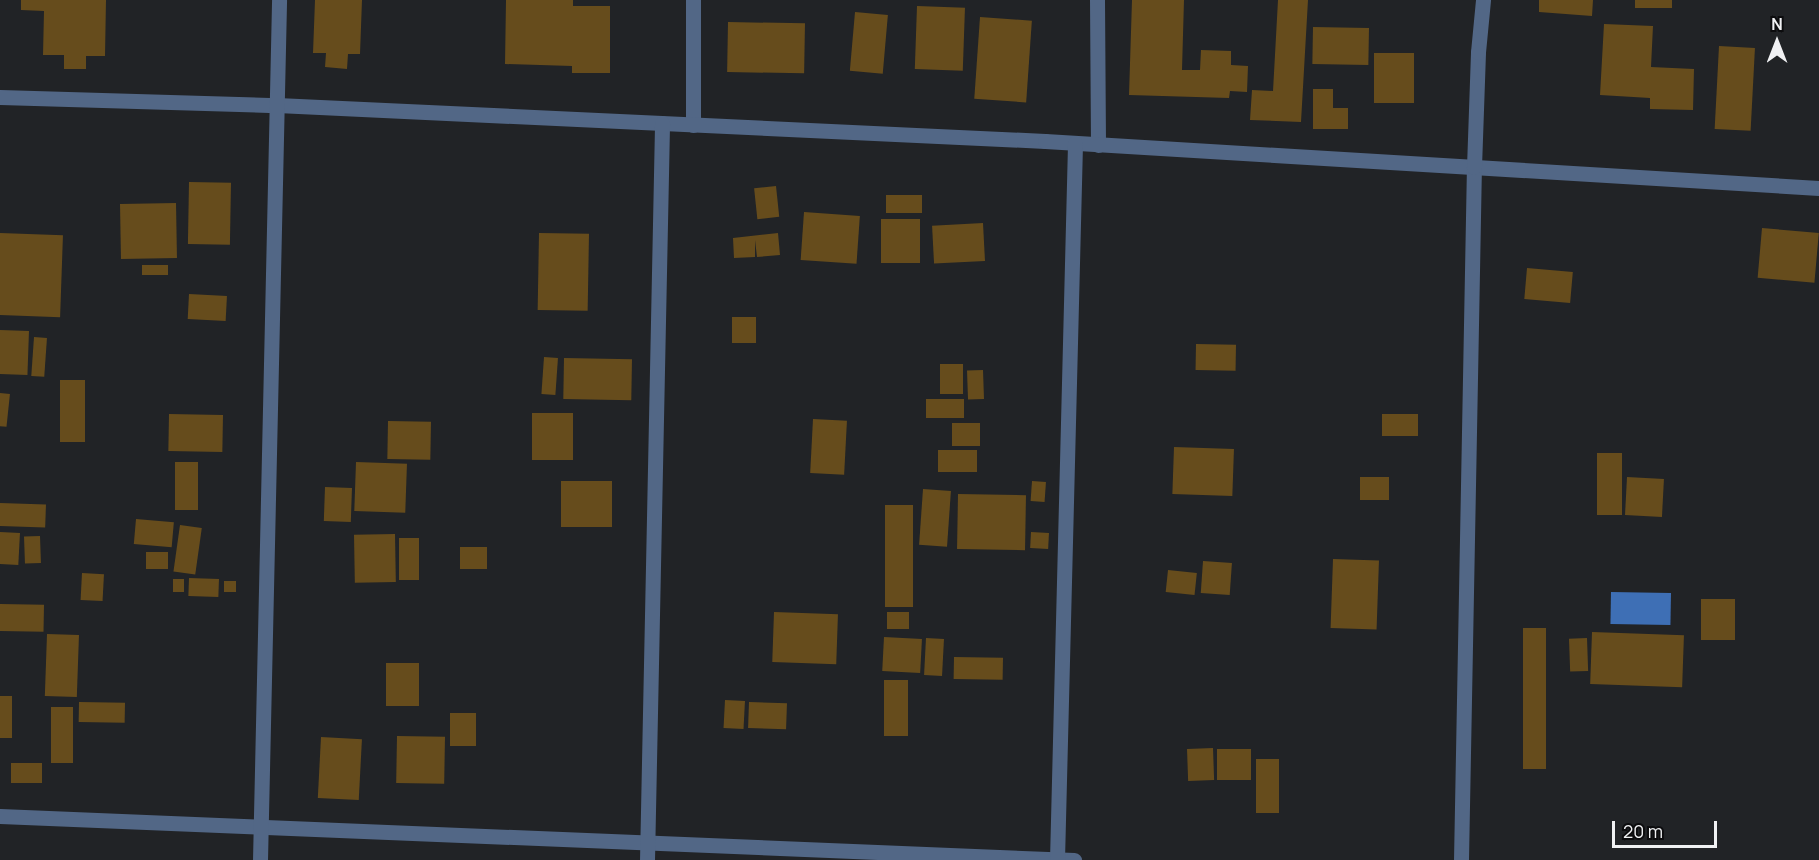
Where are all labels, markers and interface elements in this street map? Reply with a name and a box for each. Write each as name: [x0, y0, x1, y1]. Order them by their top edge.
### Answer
north arrow: [1747, 12, 1807, 72]
text: N: [1771, 13, 1783, 35]
scale bar: [1615, 809, 1720, 847]
text: 20 m: [1623, 819, 1663, 843]

